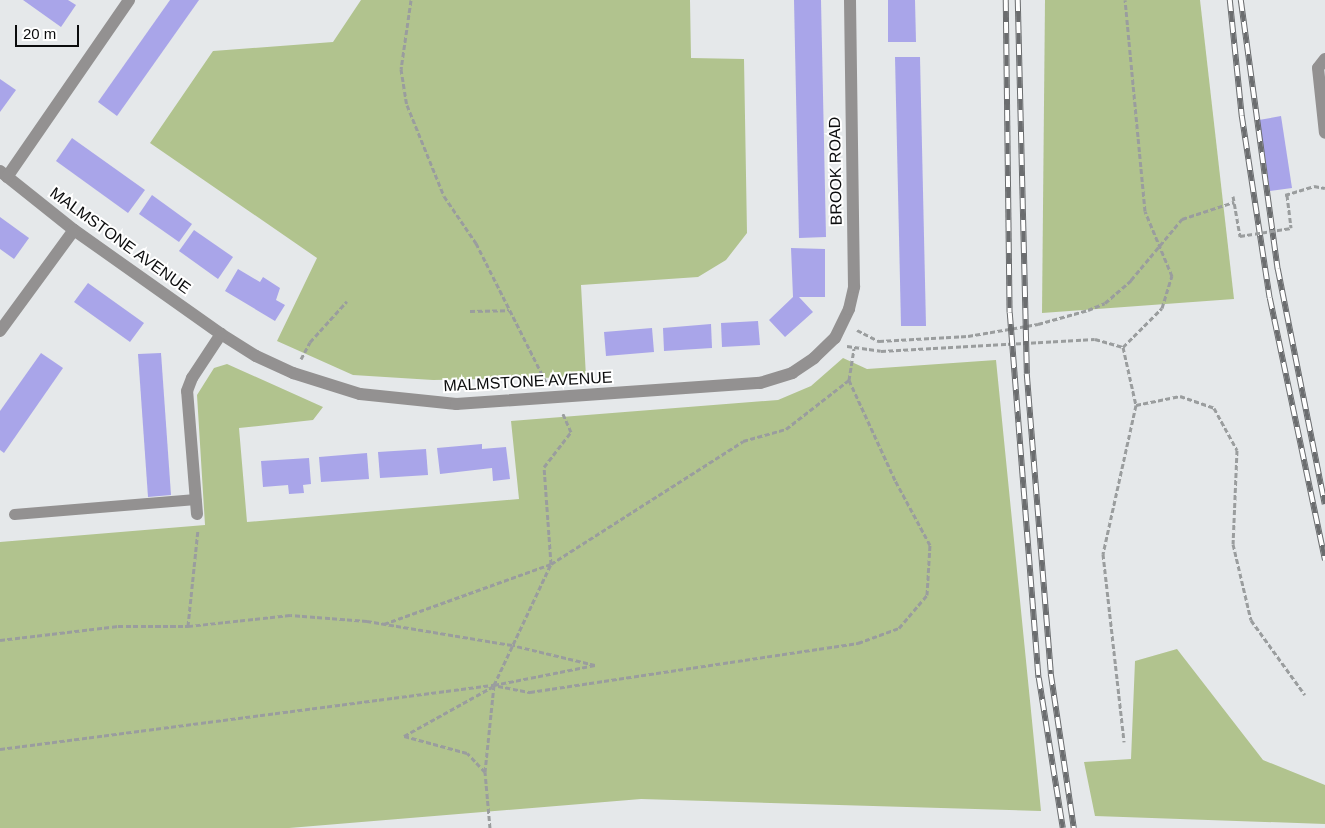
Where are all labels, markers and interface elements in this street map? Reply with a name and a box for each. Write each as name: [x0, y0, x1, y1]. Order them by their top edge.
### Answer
scale bar: [18, 15, 81, 47]
text: 20 m: [23, 25, 56, 42]
street label: BROOK ROAD: [825, 117, 847, 225]
street label: MALMSTONE AVENUE: [46, 183, 194, 299]
street label: MALMSTONE AVENUE: [443, 368, 613, 396]

